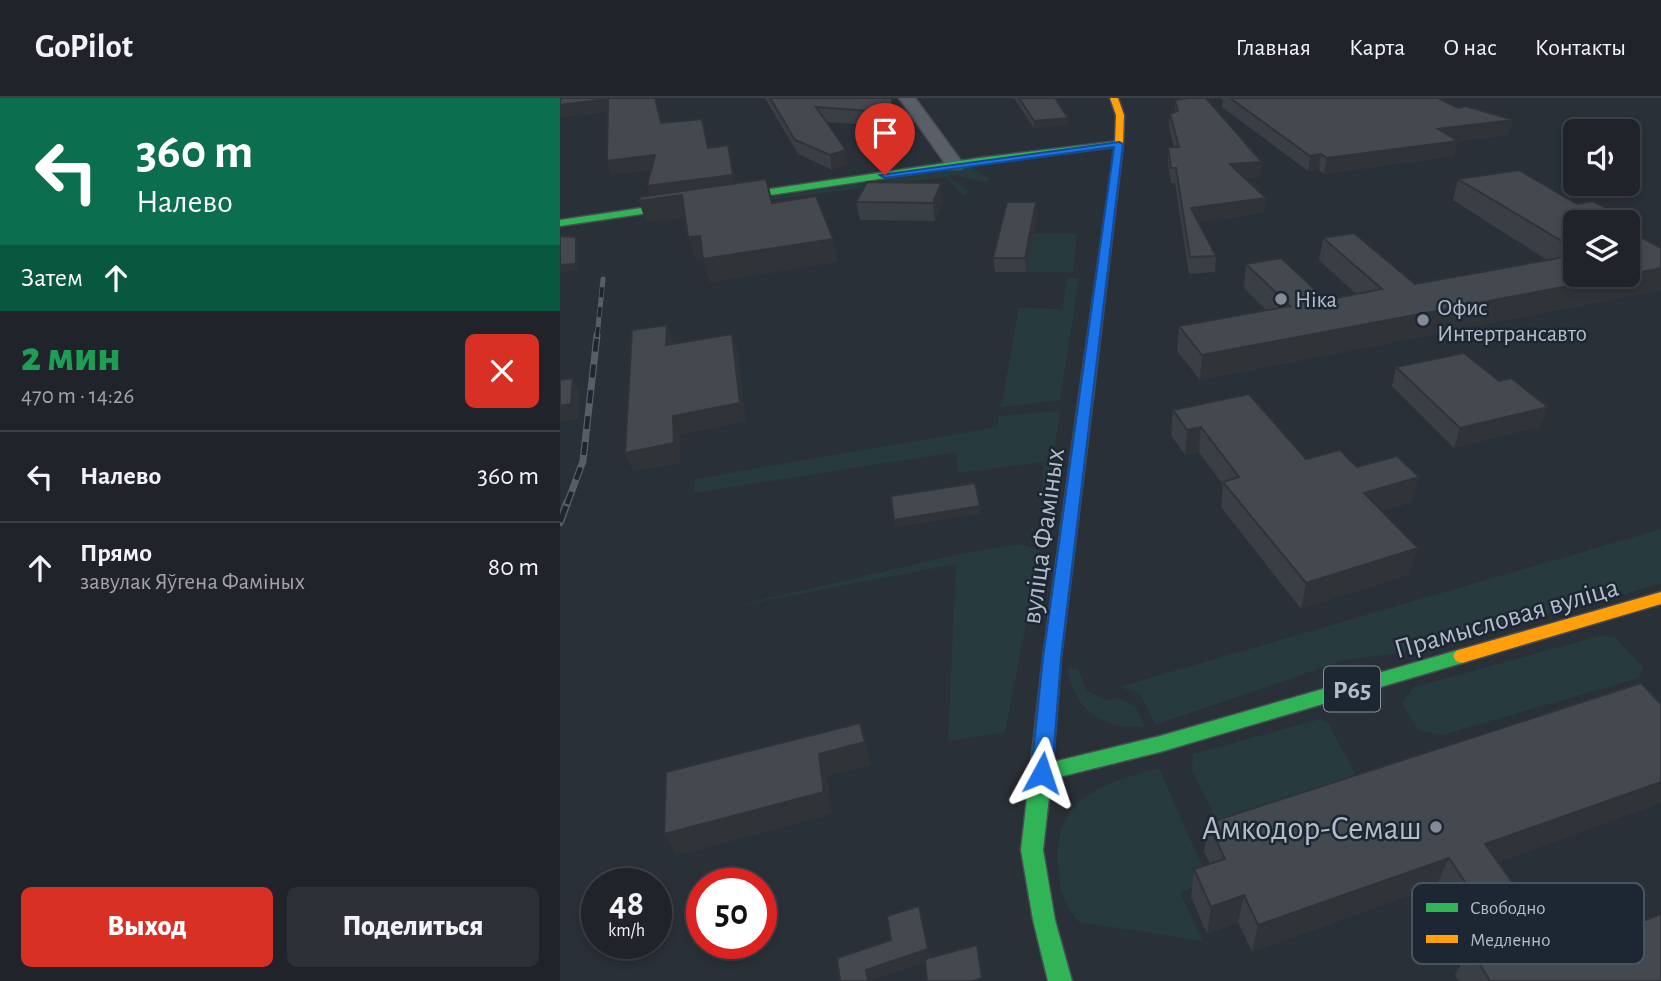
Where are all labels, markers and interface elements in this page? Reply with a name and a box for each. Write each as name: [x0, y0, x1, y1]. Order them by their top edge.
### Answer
text: GoPilot: [35, 31, 133, 64]
text: Главная: [1236, 36, 1311, 60]
text: Карта: [1349, 36, 1405, 60]
text: О нас: [1443, 36, 1497, 60]
text: Контакты: [1535, 36, 1626, 60]
pin: [855, 103, 915, 175]
icon: arrive: [866, 114, 904, 152]
map controls: [1563, 119, 1640, 287]
button: sound: [1563, 119, 1640, 196]
icon: left: [21, 126, 112, 217]
text: 360 m: [136, 128, 253, 177]
text: Налево: [136, 186, 233, 218]
button: layers: [1563, 210, 1640, 287]
icon: ahead: [97, 259, 135, 297]
text: Затем: [21, 265, 83, 291]
place label: Ніка: [1295, 289, 1337, 312]
marker: Ніка: [1273, 291, 1289, 307]
place label: Офис Интертрансавто: [1437, 297, 1587, 346]
marker: Офис Интертрансавто: [1415, 312, 1431, 328]
button: close: [465, 334, 539, 408]
text: 2 мин: [21, 336, 121, 378]
text: 470 m · 14:26: [21, 385, 134, 408]
street label: вуліца Фаміных: [1018, 446, 1070, 626]
icon: left: [21, 458, 59, 496]
text: Налево: [80, 463, 161, 489]
text: 360 m: [477, 463, 539, 489]
text: Прямо: [80, 540, 152, 566]
icon: ahead: [21, 549, 59, 587]
text: 80 m: [488, 554, 539, 580]
text: завулак Яўгена Фаміных: [80, 571, 305, 594]
street label: Прамысловая вуліца: [1391, 573, 1622, 664]
road number: Р65: [1324, 666, 1380, 712]
position arrow: [1005, 736, 1079, 810]
place label: Амкодор-Семаш: [1202, 813, 1422, 846]
marker: Амкодор-Семаш: [1428, 819, 1444, 835]
speed limit sign: 50: [686, 868, 777, 959]
legend: [1412, 883, 1644, 964]
button: Выход: [21, 887, 273, 967]
button: Поделиться: [287, 887, 539, 967]
text: 48: [609, 887, 644, 922]
text: Свободно: [1470, 899, 1546, 918]
text: km/h: [608, 922, 645, 940]
text: Медленно: [1470, 931, 1550, 950]

